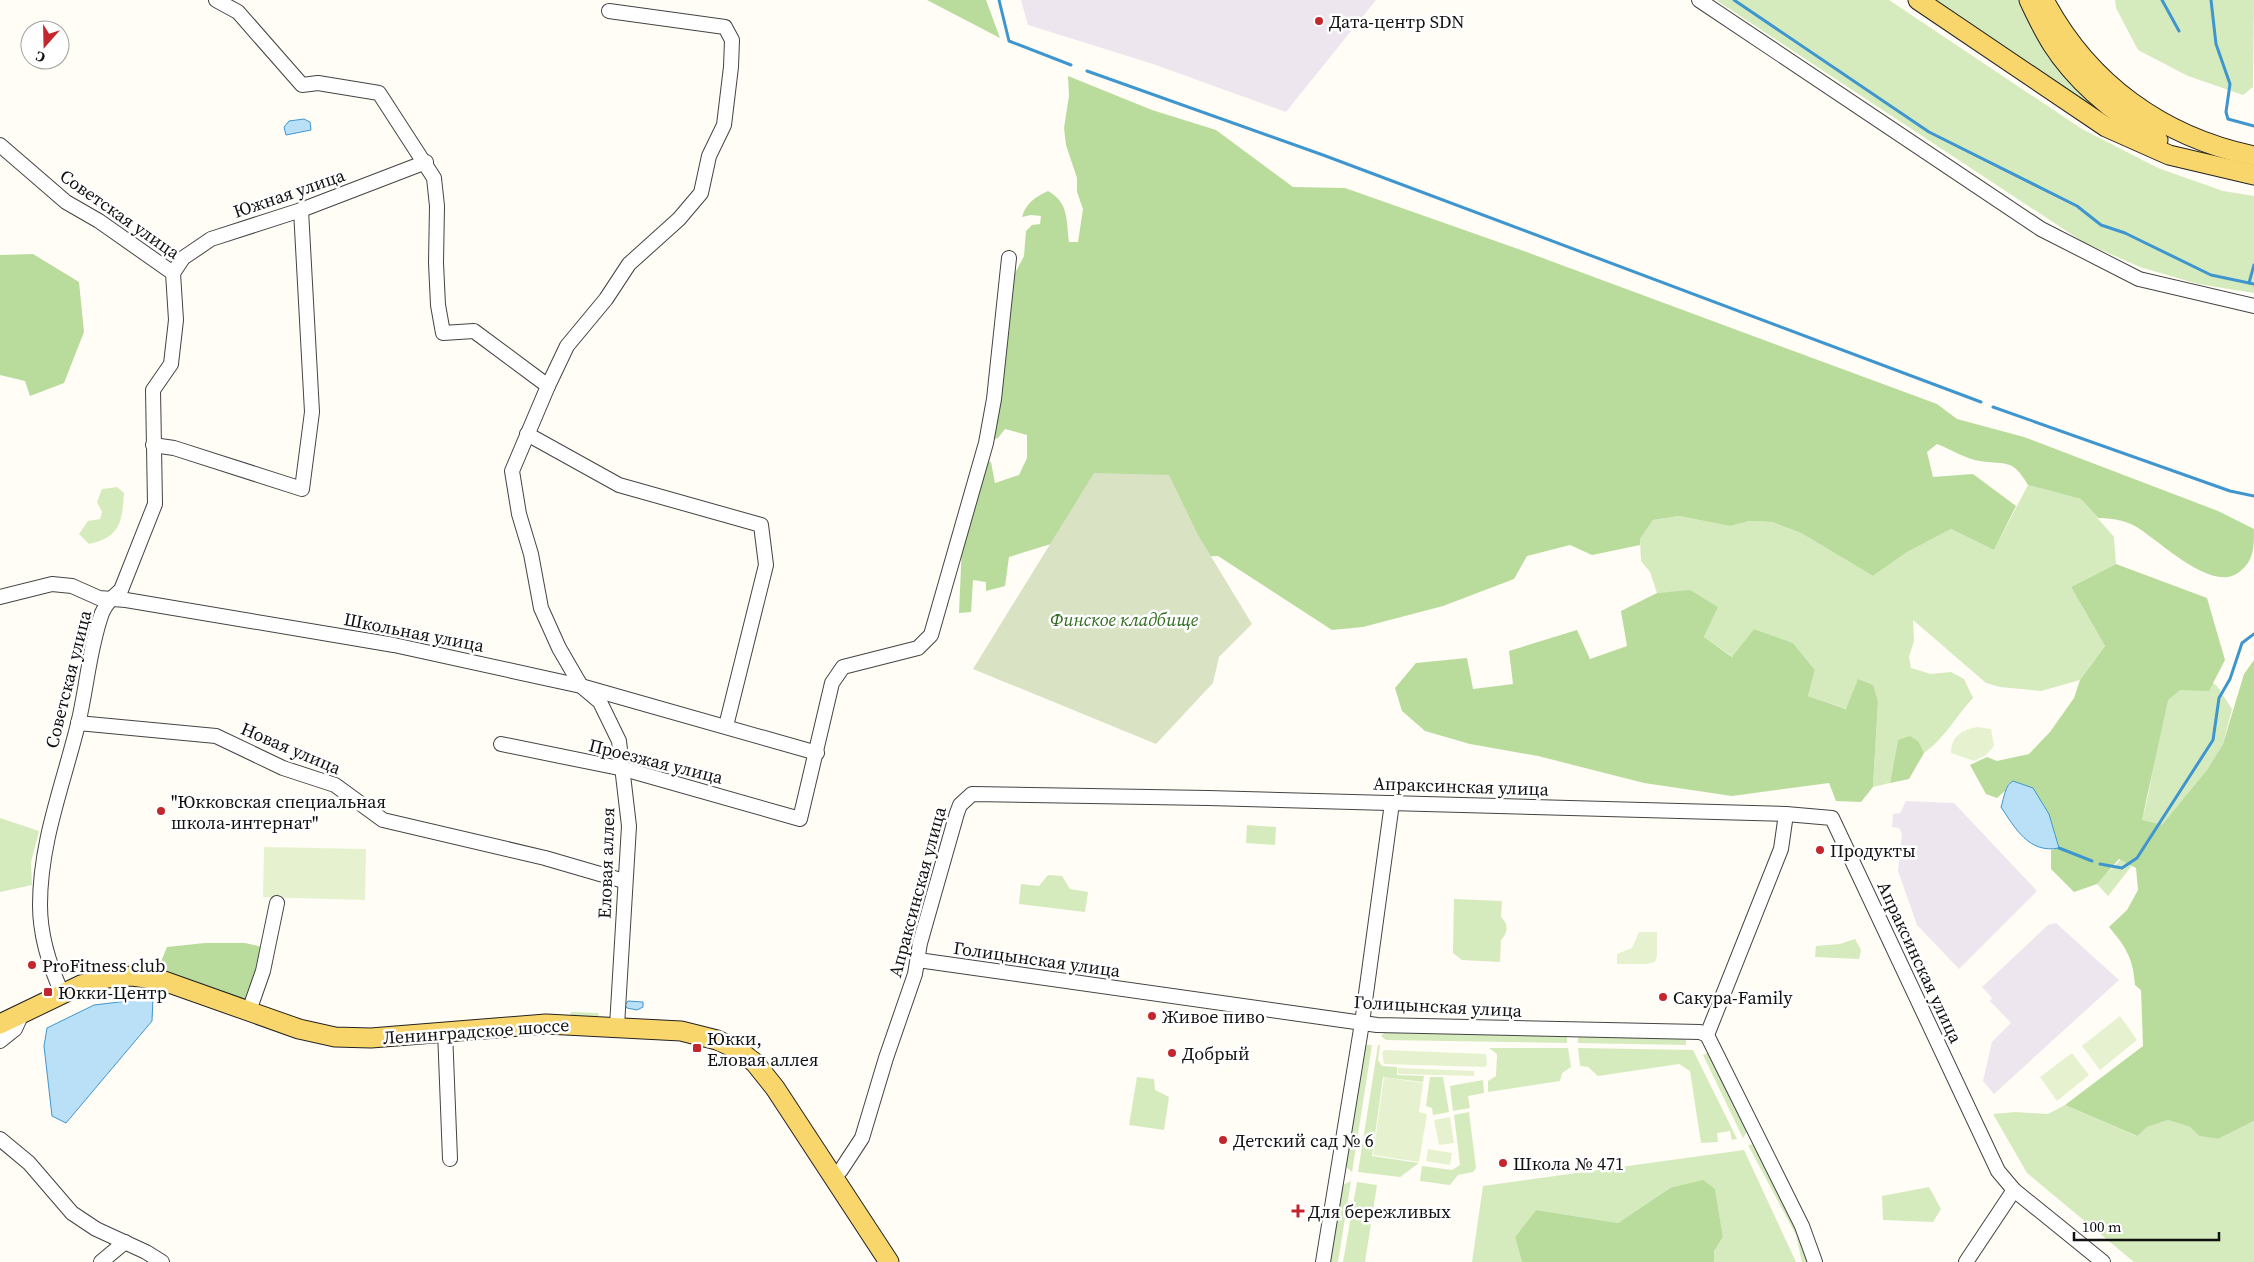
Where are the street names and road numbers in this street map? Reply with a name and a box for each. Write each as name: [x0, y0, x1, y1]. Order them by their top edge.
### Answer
street label: Южная улица: [230, 162, 349, 224]
street label: Советская улица: [55, 163, 186, 265]
street label: Школьная улица: [342, 606, 487, 658]
street label: Советская улица: [39, 607, 97, 751]
street label: Новая улица: [237, 716, 346, 781]
street label: Проезжая улица: [586, 732, 727, 790]
street label: Апраксинская улица: [1373, 770, 1550, 802]
street label: Апраксинская улица: [882, 803, 952, 980]
street label: Еловая аллея: [592, 807, 620, 919]
street label: Апраксинская улица: [1872, 877, 1969, 1048]
street label: Голицынская улица: [952, 935, 1123, 983]
street label: Голицынская улица: [1353, 989, 1524, 1023]
street label: Ленинградское шоссе: [382, 1012, 570, 1050]

